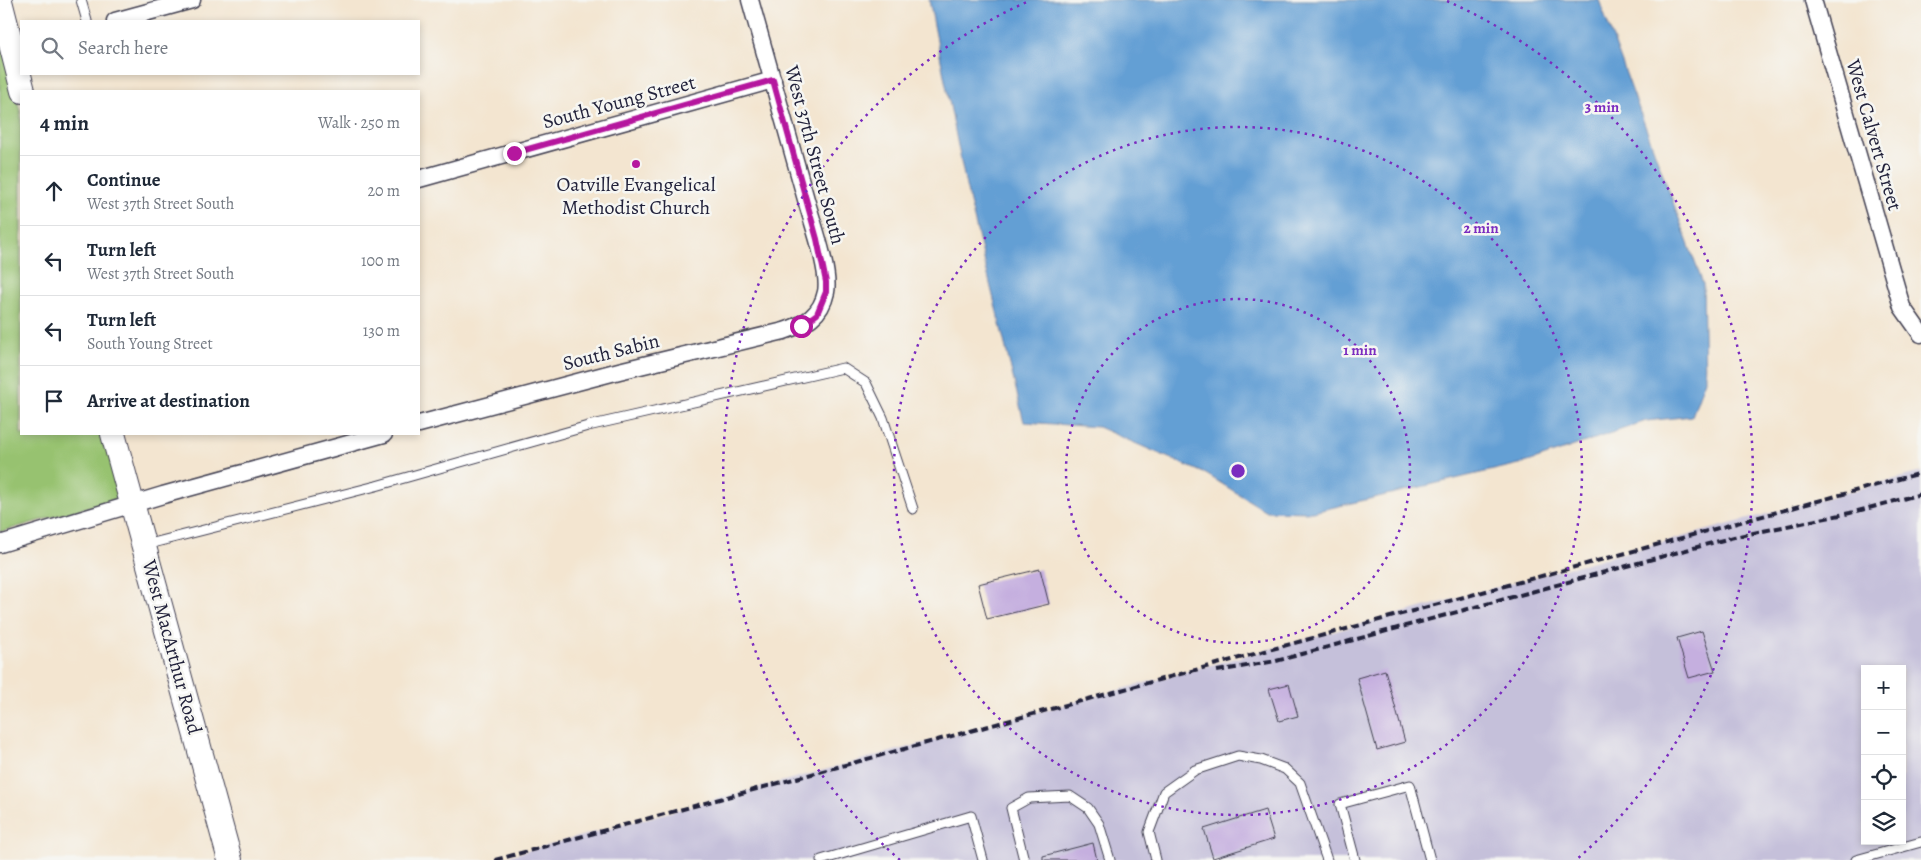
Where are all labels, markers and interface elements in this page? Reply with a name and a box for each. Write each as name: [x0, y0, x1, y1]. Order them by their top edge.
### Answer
search box: [20, 20, 420, 75]
icon: search: [38, 34, 66, 62]
text: Search here: [78, 35, 168, 61]
street label: West Calvert Street: [1839, 55, 1909, 214]
street label: West 37th Street South: [778, 62, 852, 248]
street label: South Young Street: [540, 69, 699, 135]
text: 3 min: [1585, 97, 1620, 117]
text: 4 min: [40, 109, 89, 137]
text: Walk · 250 m: [318, 112, 400, 134]
route end: [503, 142, 526, 165]
marker: Oatville Evangelical Methodist Church: [630, 158, 642, 170]
text: Continue: [87, 167, 161, 193]
place label: Oatville Evangelical Methodist Church: [556, 171, 716, 221]
icon: ahead: [40, 177, 68, 205]
text: 20 m: [367, 180, 400, 202]
text: West 37th Street South: [87, 193, 234, 215]
text: 2 min: [1463, 218, 1499, 238]
text: Turn left: [87, 237, 156, 263]
icon: left: [40, 247, 68, 275]
text: 100 m: [361, 250, 400, 272]
text: West 37th Street South: [87, 263, 234, 285]
text: Turn left: [87, 307, 156, 333]
route start: [790, 315, 813, 338]
icon: left: [40, 317, 68, 345]
text: 130 m: [363, 320, 400, 342]
street label: South Sabin: [560, 327, 662, 377]
text: South Young Street: [87, 333, 213, 355]
text: 1 min: [1343, 340, 1377, 360]
icon: arrive: [40, 387, 68, 415]
text: Arrive at destination: [87, 388, 250, 414]
centre of rings: [1229, 462, 1247, 480]
street label: West MacArthur Road: [135, 556, 208, 737]
map controls: [1861, 665, 1906, 845]
button: +: [1861, 665, 1906, 710]
button: −: [1861, 710, 1906, 755]
button: locate: [1861, 755, 1906, 800]
button: layers: [1861, 800, 1906, 845]

